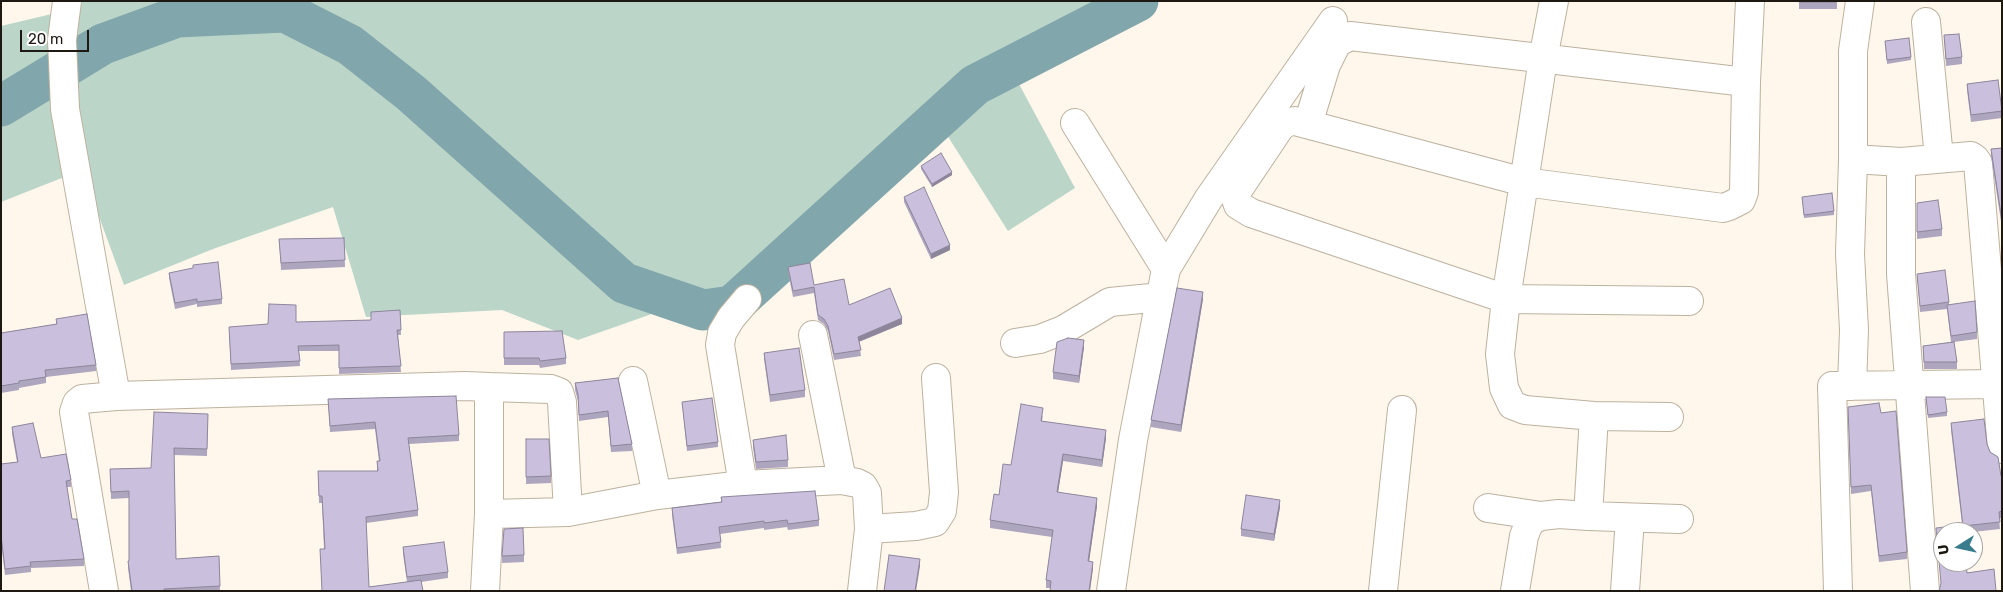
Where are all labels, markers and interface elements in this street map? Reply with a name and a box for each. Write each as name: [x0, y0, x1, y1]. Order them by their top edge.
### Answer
scale bar: [22, 20, 91, 52]
text: 20 m: [28, 30, 63, 48]
north arrow: [1933, 522, 1983, 572]
text: U: [1934, 543, 1953, 556]

